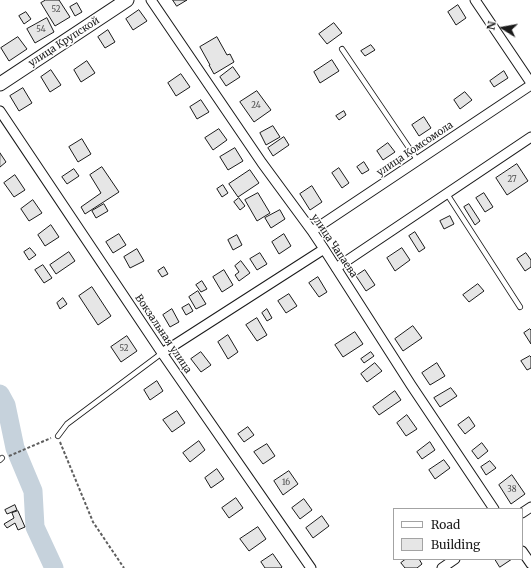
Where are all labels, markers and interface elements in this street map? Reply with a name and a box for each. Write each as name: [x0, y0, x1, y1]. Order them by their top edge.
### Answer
house number: 52: [51, 5, 61, 15]
north arrow: [483, 8, 523, 48]
street label: улица Крупской: [26, 15, 102, 69]
text: N: [484, 20, 499, 31]
house number: 54: [36, 25, 46, 35]
house number: 24: [251, 101, 261, 111]
street label: улица Комсомола: [375, 119, 455, 179]
house number: 27: [507, 175, 517, 185]
street label: улица Чапаева: [308, 212, 360, 280]
street label: Вокзальная улица: [132, 292, 194, 376]
house number: 52: [119, 344, 129, 354]
house number: 16: [282, 478, 290, 488]
house number: 38: [507, 485, 517, 495]
legend: [393, 508, 523, 560]
text: Road: [431, 517, 460, 532]
text: Building: [431, 537, 480, 552]

